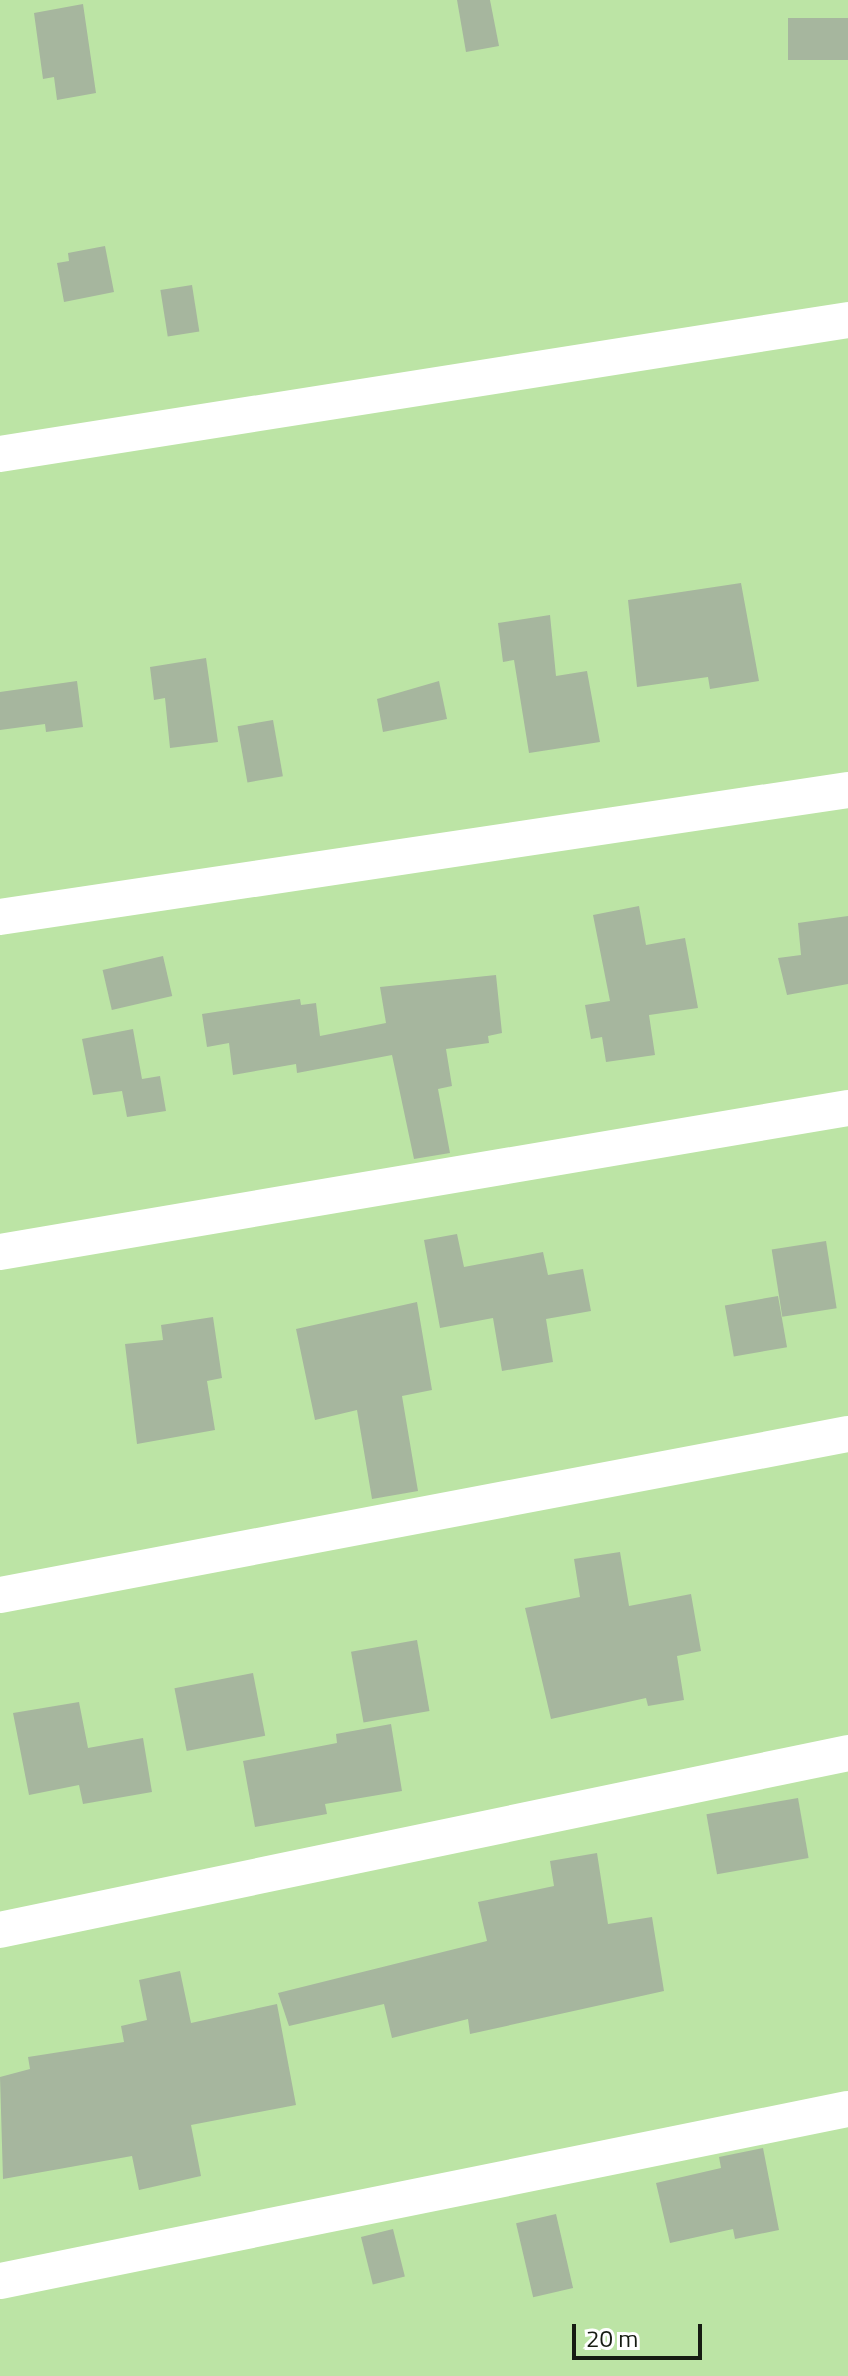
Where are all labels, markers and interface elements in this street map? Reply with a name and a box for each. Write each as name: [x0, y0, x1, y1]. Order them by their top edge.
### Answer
scale bar: [576, 2308, 706, 2358]
text: 20 m: [586, 2320, 638, 2356]

